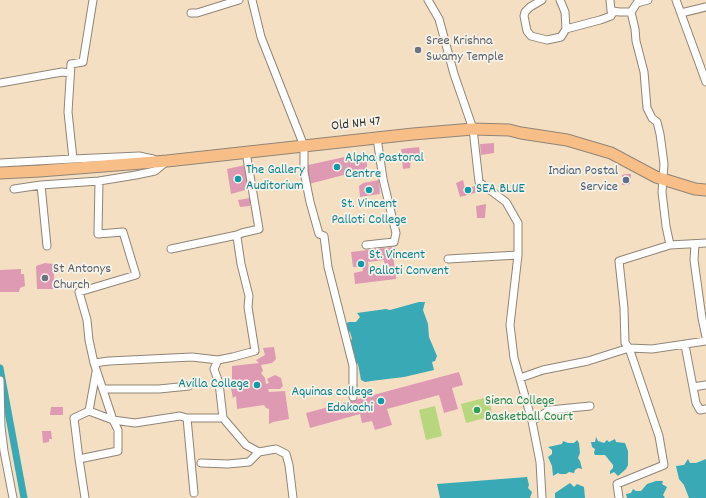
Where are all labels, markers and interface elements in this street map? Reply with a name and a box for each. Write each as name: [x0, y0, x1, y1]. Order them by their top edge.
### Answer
place label: Sree Krishna Swamy Temple: [426, 34, 504, 66]
marker: Sree Krishna Swamy Temple: [413, 45, 423, 55]
street label: Old NH 47: [330, 114, 382, 136]
place label: Alpha Pastoral Centre: [345, 151, 424, 184]
marker: Alpha Pastoral Centre: [332, 162, 342, 172]
place label: The Gallery Auditorium: [246, 163, 305, 196]
place label: Indian Postal Service: [548, 164, 618, 196]
marker: The Gallery Auditorium: [233, 174, 243, 184]
marker: Indian Postal Service: [621, 175, 631, 185]
place label: SEA BLUE: [476, 182, 525, 198]
marker: St. Vincent Palloti College: [364, 185, 374, 195]
marker: SEA BLUE: [463, 185, 473, 195]
place label: St. Vincent Palloti College: [331, 197, 407, 230]
place label: St. Vincent Palloti Convent: [369, 248, 449, 280]
marker: St. Vincent Palloti Convent: [356, 259, 366, 269]
place label: St Antonys Church: [53, 262, 111, 294]
marker: St Antonys Church: [40, 273, 50, 283]
place label: Avilla College: [178, 377, 249, 393]
marker: Avilla College: [252, 380, 262, 390]
place label: Aquinas college Edakochi: [291, 385, 373, 418]
place label: Siena College Basketball Court: [485, 394, 573, 426]
marker: Aquinas college Edakochi: [376, 396, 386, 406]
marker: Siena College Basketball Court: [472, 405, 482, 415]

